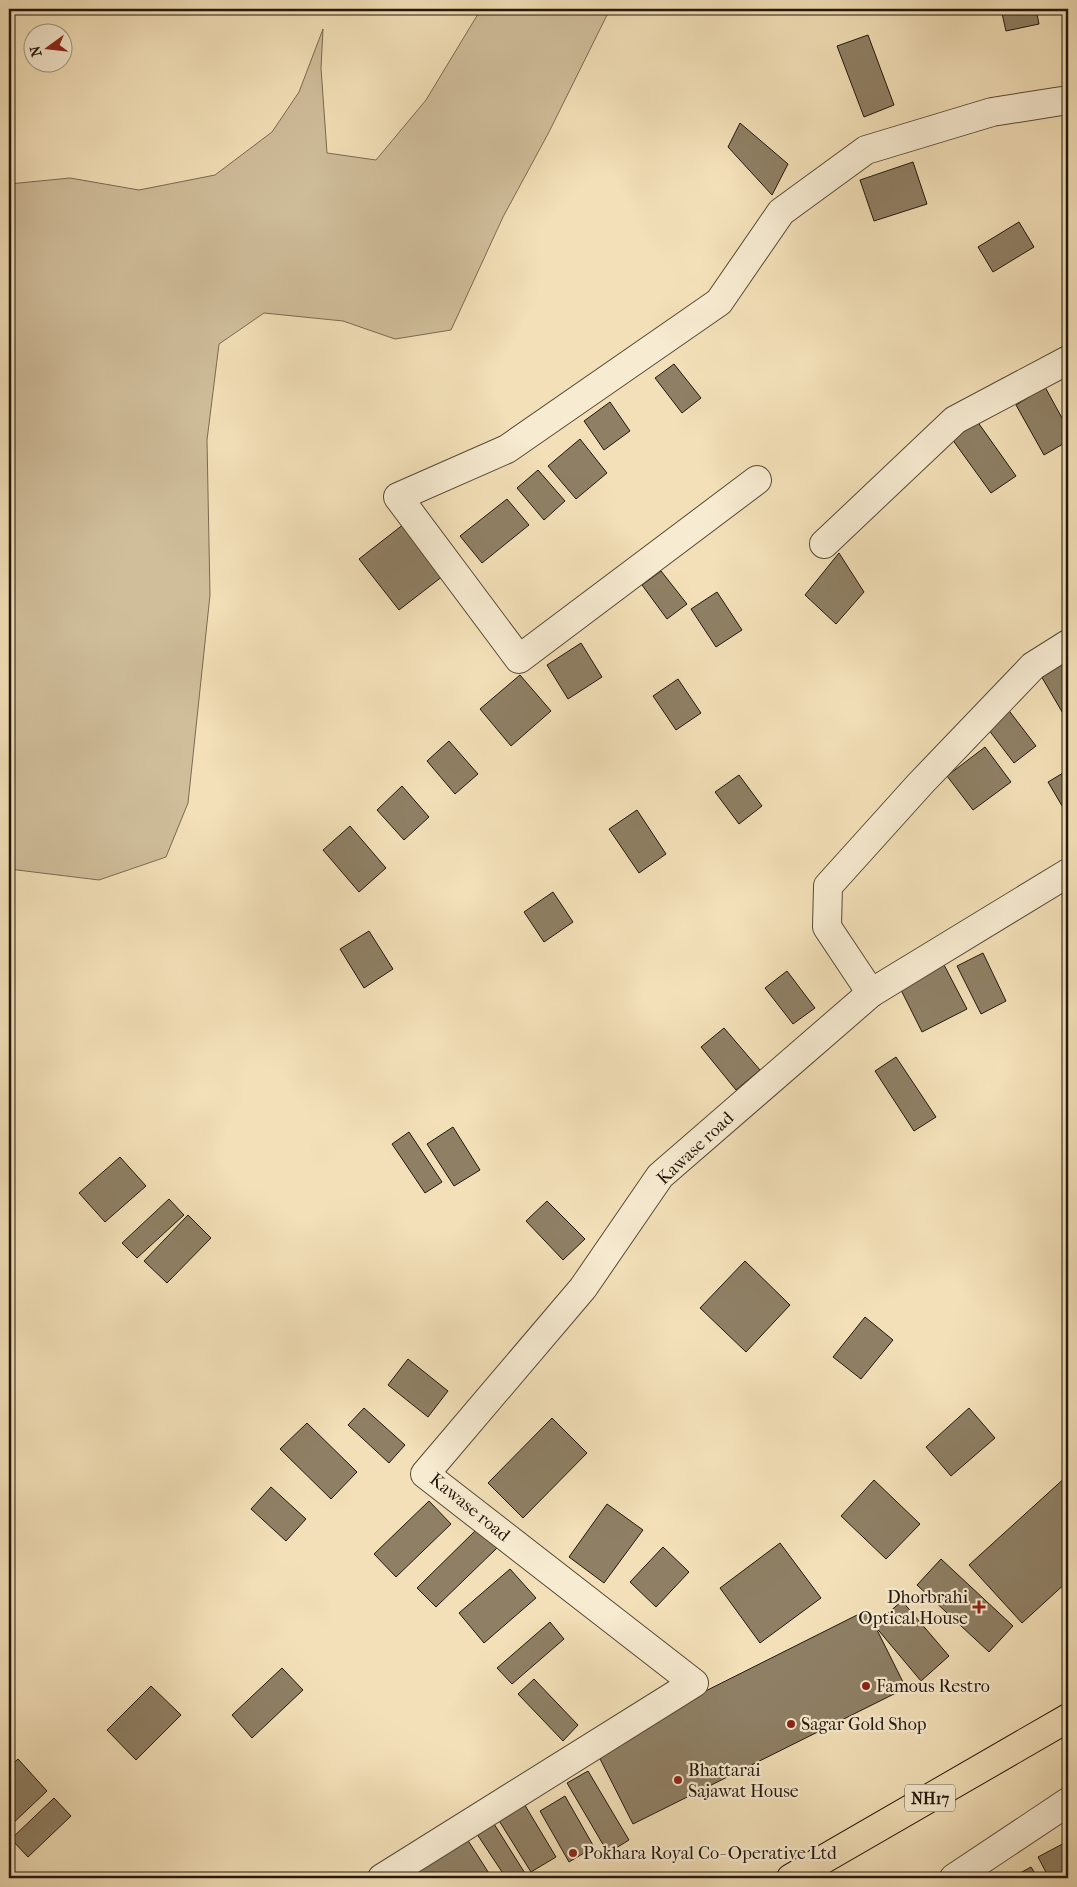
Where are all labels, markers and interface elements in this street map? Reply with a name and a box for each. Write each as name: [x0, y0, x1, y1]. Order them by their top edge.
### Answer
north arrow: [22, 22, 72, 72]
text: N: [26, 44, 46, 59]
street label: Kawase road: [653, 1107, 738, 1189]
street label: Kawase road: [425, 1469, 514, 1546]
place label: Dhorbrahi Optical House: [858, 1587, 969, 1629]
marker: Dhorbrahi Optical House: [972, 1600, 986, 1614]
place label: Famous Restro: [876, 1676, 990, 1697]
marker: Famous Restro: [860, 1680, 872, 1692]
place label: Sagar Gold Shop: [801, 1714, 927, 1735]
marker: Sagar Gold Shop: [785, 1718, 797, 1730]
place label: Bhattarai Sajawat House: [688, 1760, 799, 1802]
marker: Bhattarai Sajawat House: [672, 1774, 684, 1786]
road number: NH17: [905, 1785, 955, 1812]
place label: Pokhara Royal Co- Operative Ltd: [583, 1843, 837, 1864]
marker: Pokhara Royal Co- Operative Ltd: [567, 1847, 579, 1859]

